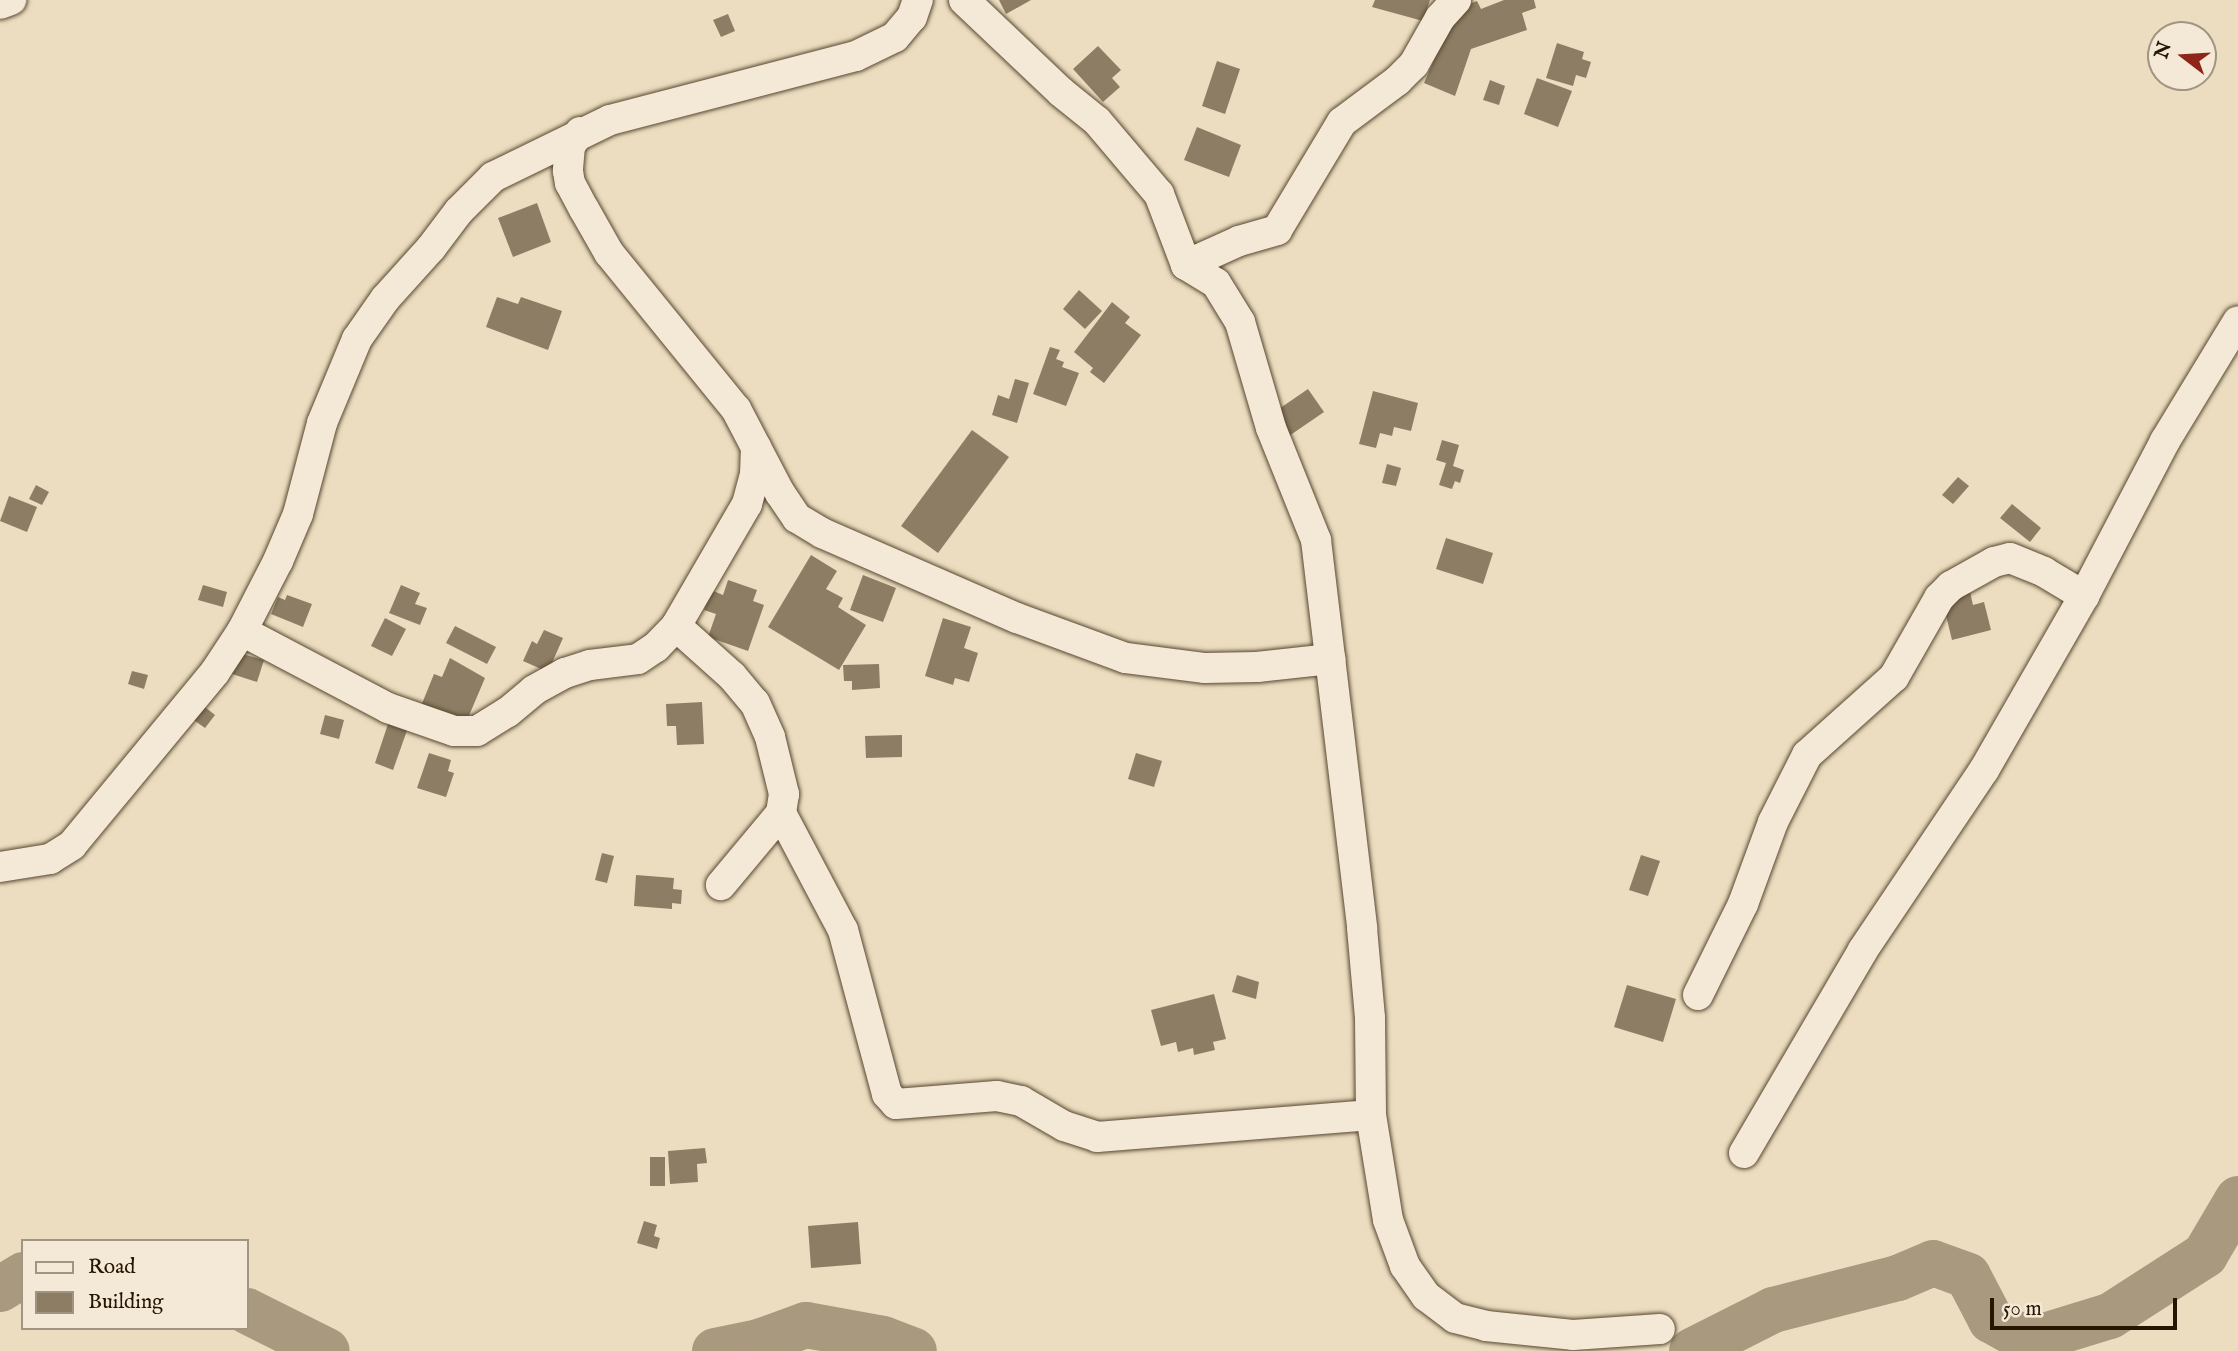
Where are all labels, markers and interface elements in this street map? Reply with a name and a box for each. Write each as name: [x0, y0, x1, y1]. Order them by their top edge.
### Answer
north arrow: [2147, 21, 2217, 91]
text: N: [2150, 39, 2178, 62]
legend: [21, 1239, 248, 1330]
text: Road: [88, 1254, 135, 1281]
scale bar: [1993, 1284, 2180, 1328]
text: Building: [88, 1289, 163, 1316]
text: 50 m: [2003, 1296, 2042, 1323]

